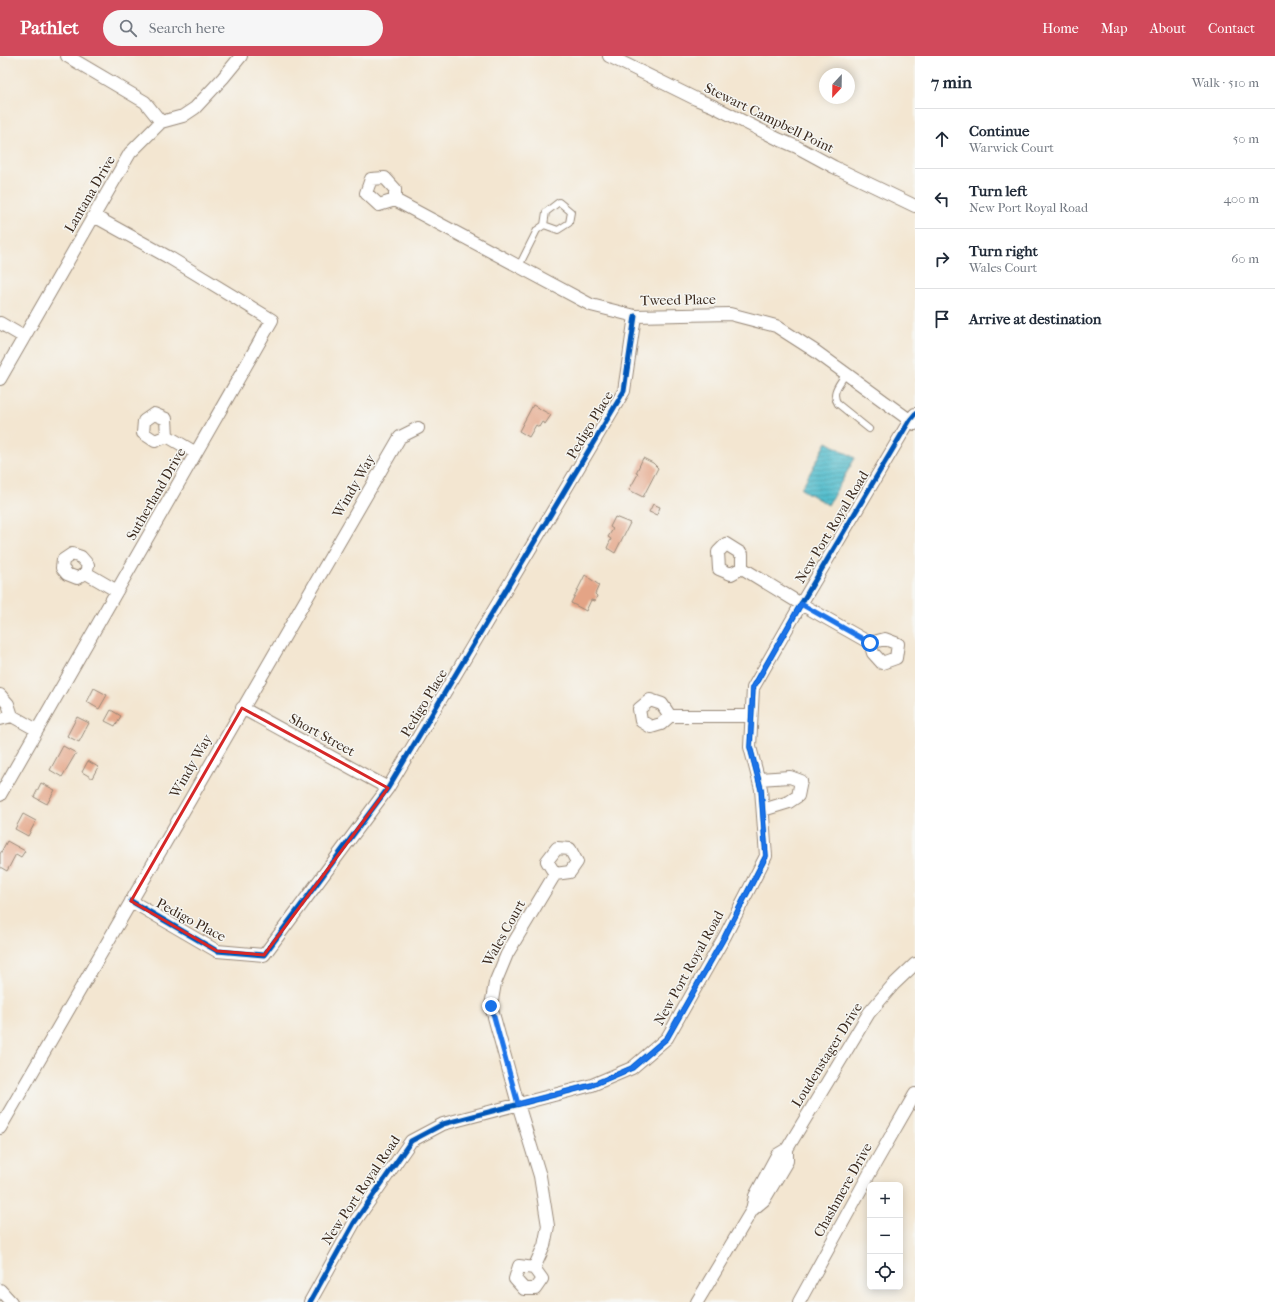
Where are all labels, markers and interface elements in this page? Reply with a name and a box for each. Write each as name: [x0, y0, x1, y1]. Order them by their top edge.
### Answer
search box: [103, 10, 383, 46]
text: Pathlet: [20, 17, 79, 39]
icon: search: [117, 17, 139, 39]
text: Search here: [149, 19, 225, 37]
text: Home: [1042, 20, 1079, 37]
text: Map: [1101, 20, 1128, 37]
text: About: [1150, 20, 1186, 37]
text: Contact: [1208, 20, 1255, 37]
north arrow: [819, 68, 855, 104]
text: 7 min: [931, 72, 972, 92]
text: Walk · 510 m: [1192, 75, 1259, 90]
street label: Stewart Campbell Point: [701, 79, 837, 157]
text: Continue: [969, 122, 1029, 140]
icon: ahead: [931, 128, 953, 150]
text: 50 m: [1233, 131, 1259, 146]
text: Warwick Court: [969, 140, 1054, 155]
street label: Lantana Drive: [61, 152, 119, 236]
text: Turn left: [969, 182, 1027, 200]
icon: left: [931, 188, 953, 210]
text: 400 m: [1223, 191, 1259, 206]
text: New Port Royal Road: [969, 200, 1088, 215]
text: Turn right: [969, 242, 1038, 260]
icon: right: [931, 248, 953, 270]
text: 60 m: [1231, 251, 1259, 266]
text: Wales Court: [969, 260, 1037, 275]
street label: Tweed Place: [640, 291, 716, 309]
icon: arrive: [931, 308, 953, 330]
text: Arrive at destination: [969, 310, 1101, 328]
street label: Pedigo Place: [563, 388, 617, 462]
street label: Sutherland Drive: [123, 445, 189, 543]
street label: Windy Way: [329, 451, 379, 522]
street label: New Port Royal Road: [792, 467, 872, 586]
route start: [861, 634, 879, 652]
street label: Pedigo Place: [397, 666, 451, 740]
street label: Short Street: [286, 710, 358, 760]
street label: Windy Way: [166, 731, 216, 802]
street label: Pedigo Place: [153, 895, 229, 945]
street label: Wales Court: [478, 897, 529, 970]
street label: New Port Royal Road: [650, 907, 728, 1028]
route end: [482, 997, 500, 1015]
street label: Loudenstager Drive: [788, 999, 866, 1110]
street label: New Port Royal Road: [318, 1132, 404, 1248]
street label: Chashmere Drive: [810, 1140, 876, 1240]
map controls: [867, 1182, 903, 1290]
button: +: [867, 1182, 903, 1218]
button: −: [867, 1218, 903, 1254]
button: locate: [867, 1254, 903, 1290]

